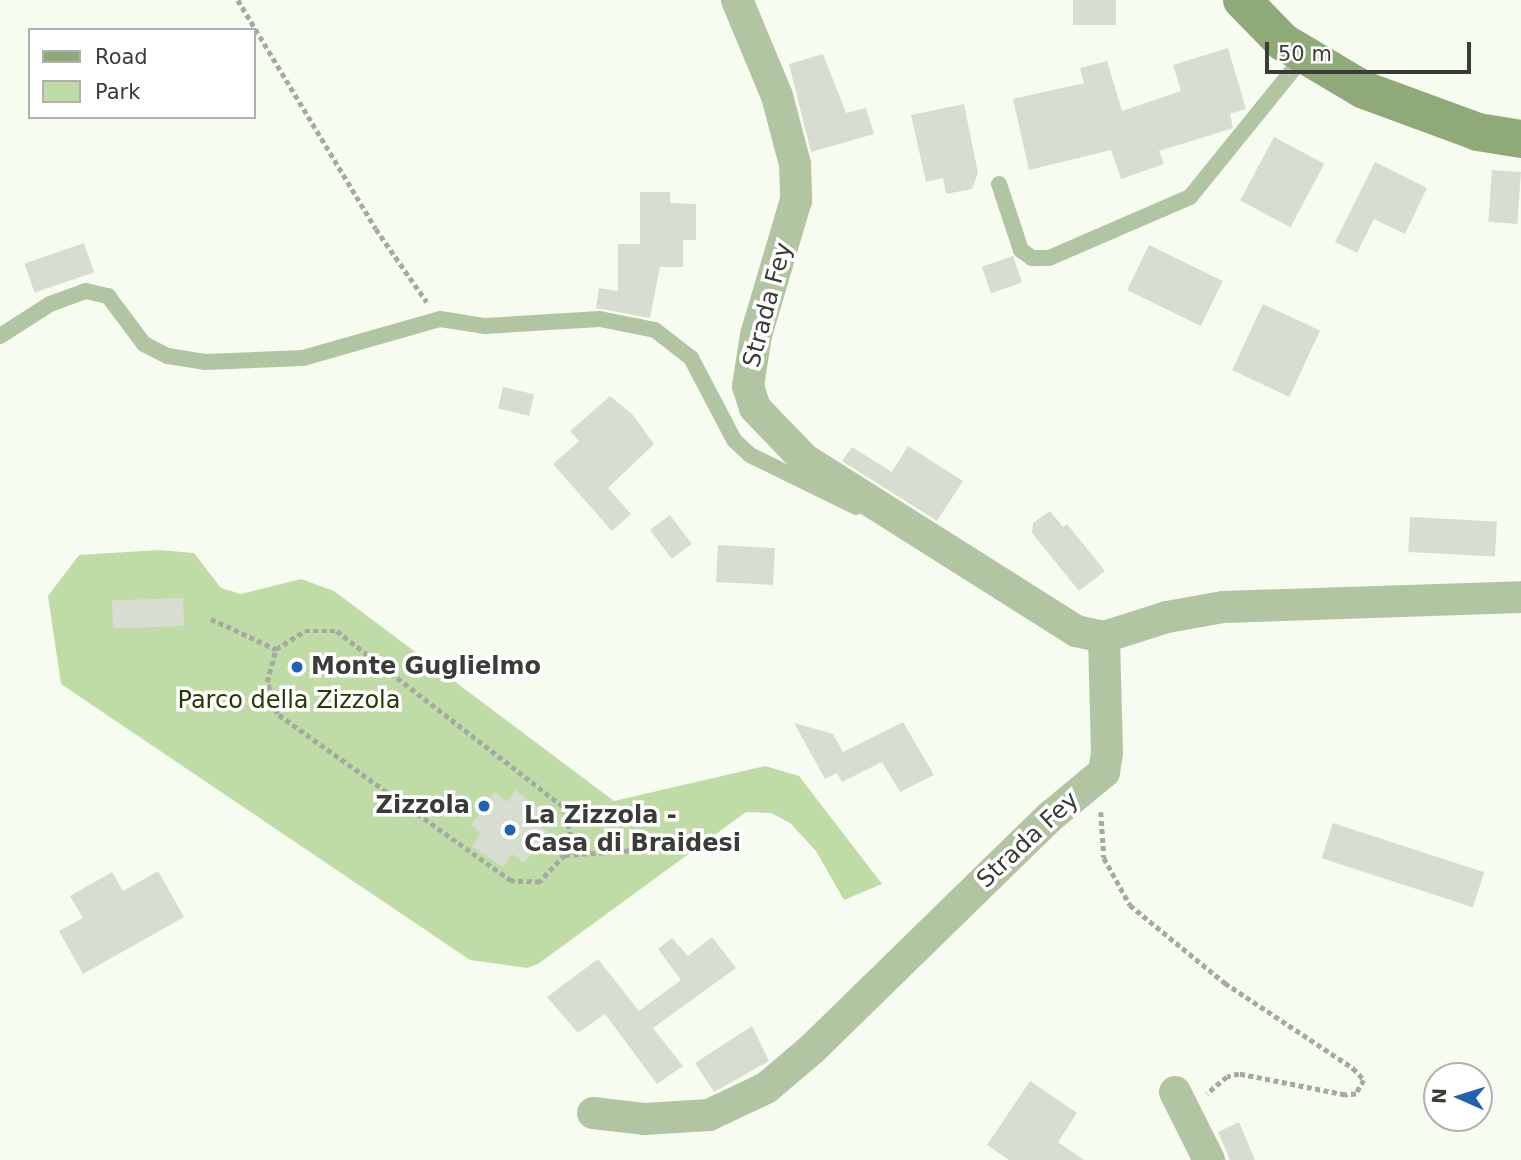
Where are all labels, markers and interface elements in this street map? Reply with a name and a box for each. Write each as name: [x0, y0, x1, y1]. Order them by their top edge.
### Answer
legend: [28, 28, 256, 119]
scale bar: [1269, 28, 1476, 72]
text: 50 m: [1278, 42, 1332, 66]
text: Road: [95, 45, 148, 69]
text: Park: [95, 80, 140, 104]
street label: Strada Fey: [737, 239, 799, 371]
place label: Monte Guglielmo: [311, 653, 541, 681]
marker: Monte Guglielmo: [289, 659, 305, 675]
park label: Parco della Zizzola: [178, 687, 400, 715]
street label: Strada Fey: [971, 786, 1085, 894]
place label: Zizzola: [376, 792, 470, 820]
marker: Zizzola: [476, 798, 492, 814]
place label: La Zizzola - Casa di Braidesi: [524, 802, 741, 858]
marker: La Zizzola - Casa di Braidesi: [502, 822, 518, 838]
north arrow: [1423, 1062, 1493, 1132]
text: N: [1428, 1087, 1450, 1105]

